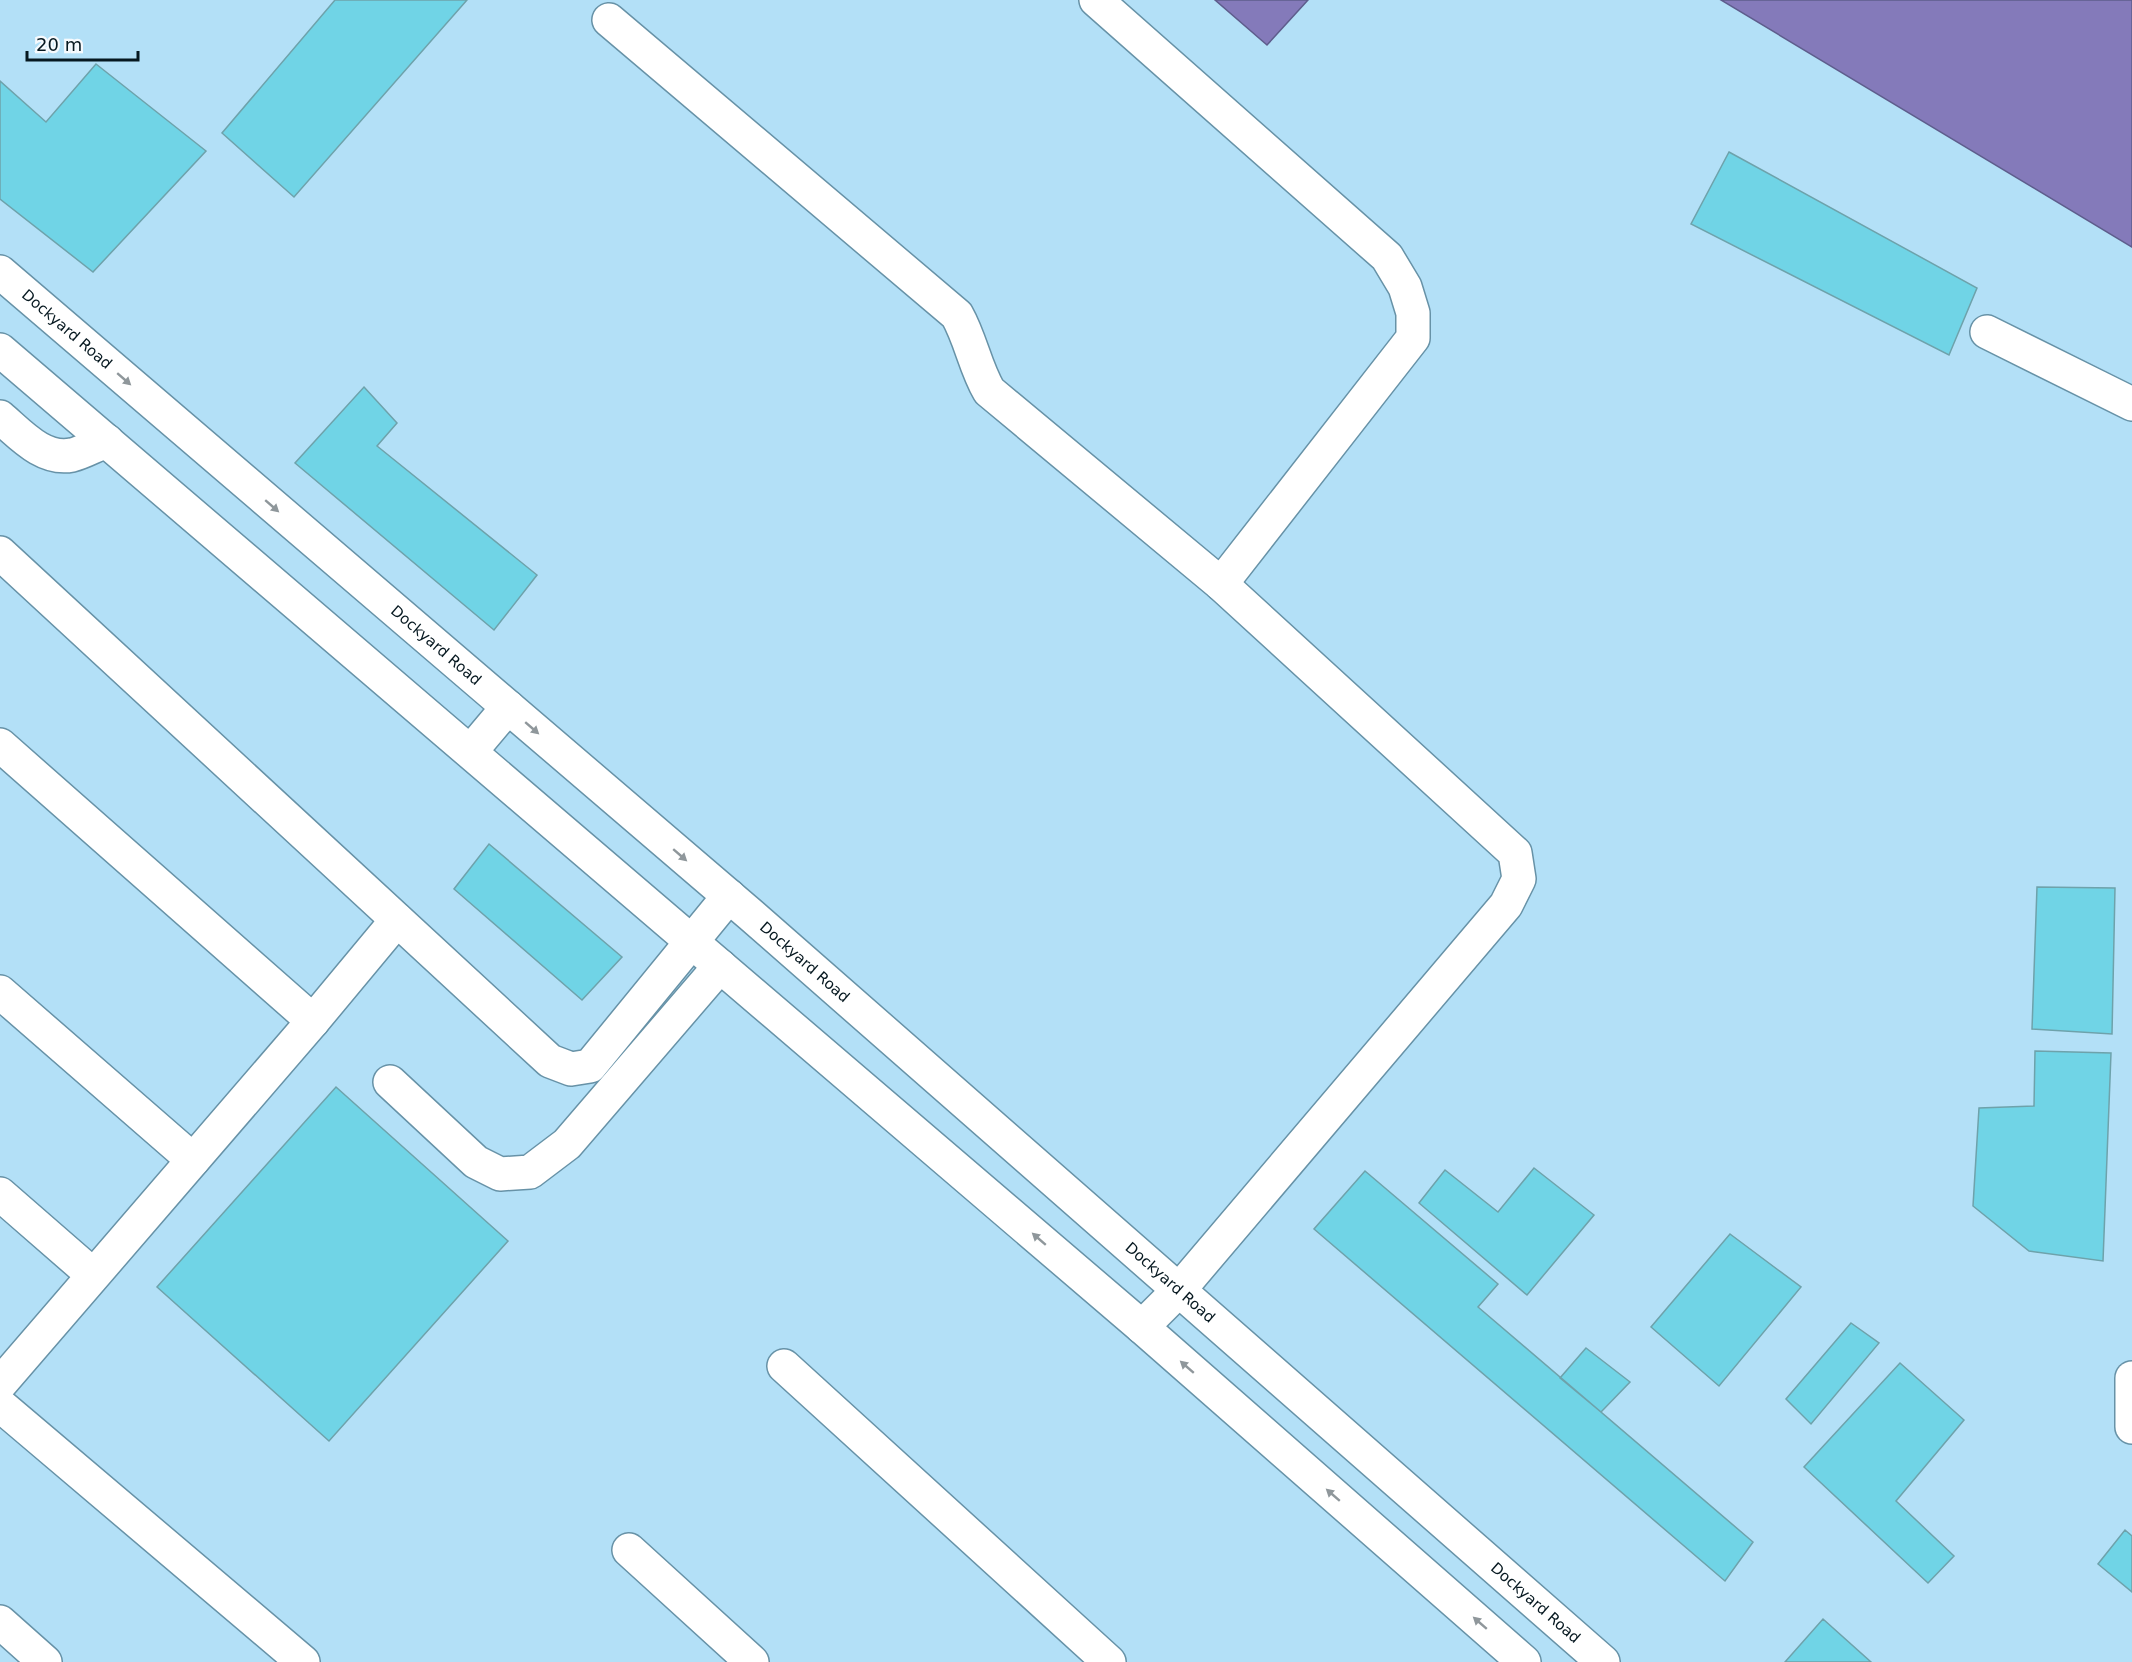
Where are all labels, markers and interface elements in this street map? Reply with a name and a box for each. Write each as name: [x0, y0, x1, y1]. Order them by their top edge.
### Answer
scale bar: [27, 24, 138, 62]
text: 20 m: [36, 34, 82, 55]
street label: Dockyard Road: [18, 286, 116, 373]
one-way arrow: [116, 372, 131, 385]
one-way arrow: [264, 499, 280, 512]
street label: Dockyard Road: [387, 602, 485, 689]
one-way arrow: [524, 721, 539, 734]
one-way arrow: [672, 848, 687, 861]
street label: Dockyard Road: [756, 918, 853, 1006]
one-way arrow: [1032, 1233, 1047, 1246]
street label: Dockyard Road: [1122, 1238, 1219, 1326]
one-way arrow: [1179, 1360, 1195, 1373]
one-way arrow: [1326, 1488, 1341, 1502]
street label: Dockyard Road: [1487, 1559, 1584, 1647]
one-way arrow: [1472, 1617, 1488, 1630]

